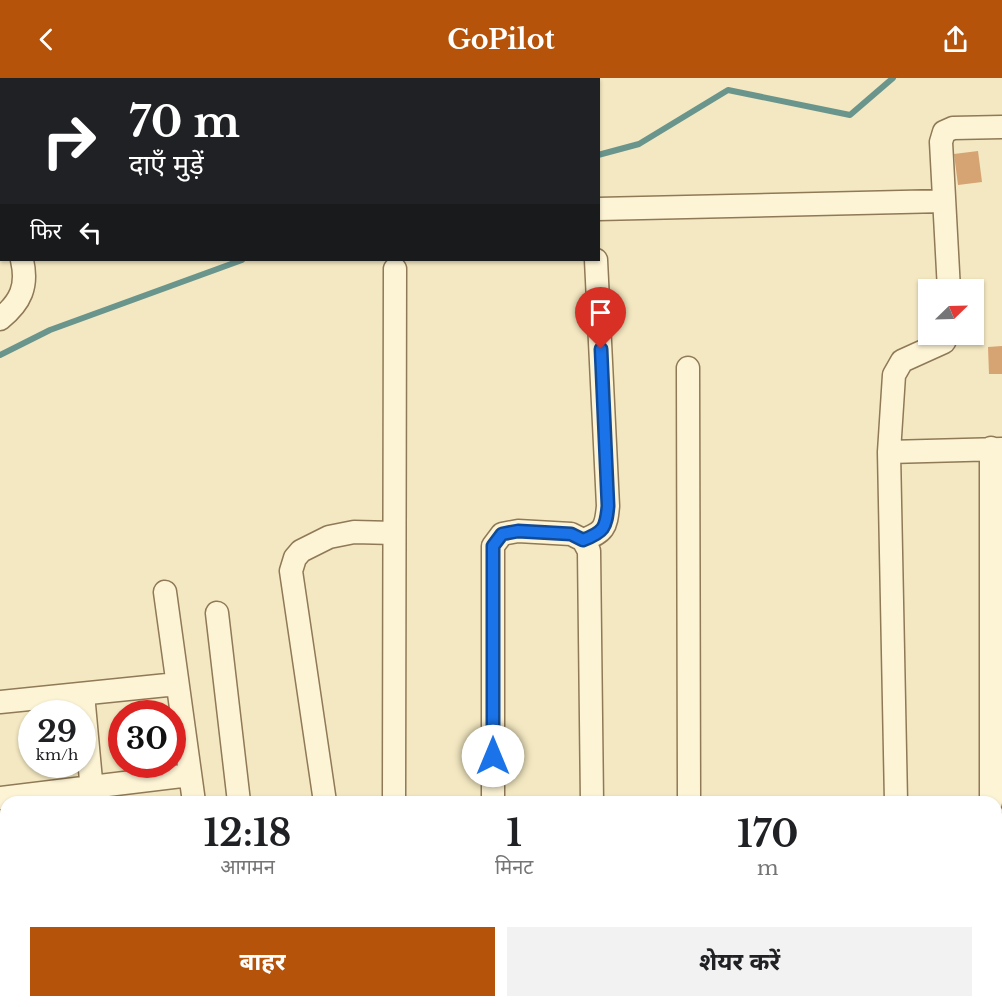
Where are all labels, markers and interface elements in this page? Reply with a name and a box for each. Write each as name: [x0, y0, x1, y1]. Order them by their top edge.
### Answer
icon: back: [30, 23, 63, 56]
text: GoPilot: [447, 23, 555, 56]
icon: share: [939, 23, 972, 56]
text: 70 m: [129, 96, 240, 148]
icon: right: [30, 102, 108, 180]
text: दाएँ मुड़ें: [129, 148, 204, 181]
icon: left: [74, 216, 107, 249]
text: फिर: [30, 218, 62, 245]
north arrow: [918, 279, 984, 345]
map controls: [918, 279, 984, 345]
pin: [575, 287, 626, 349]
icon: arrive: [584, 296, 617, 329]
speed limit sign: 30: [108, 700, 186, 778]
text: 29: [37, 713, 77, 750]
position arrow: [461, 724, 525, 788]
text: km/h: [36, 745, 78, 764]
text: 12:18: [204, 811, 291, 856]
text: 1: [506, 811, 522, 856]
text: 170: [737, 812, 798, 857]
text: आगमन: [220, 855, 275, 879]
text: मिनट: [495, 855, 533, 879]
text: m: [757, 856, 778, 880]
button: बाहर: [30, 927, 495, 996]
button: शेयर करें: [507, 927, 972, 996]

